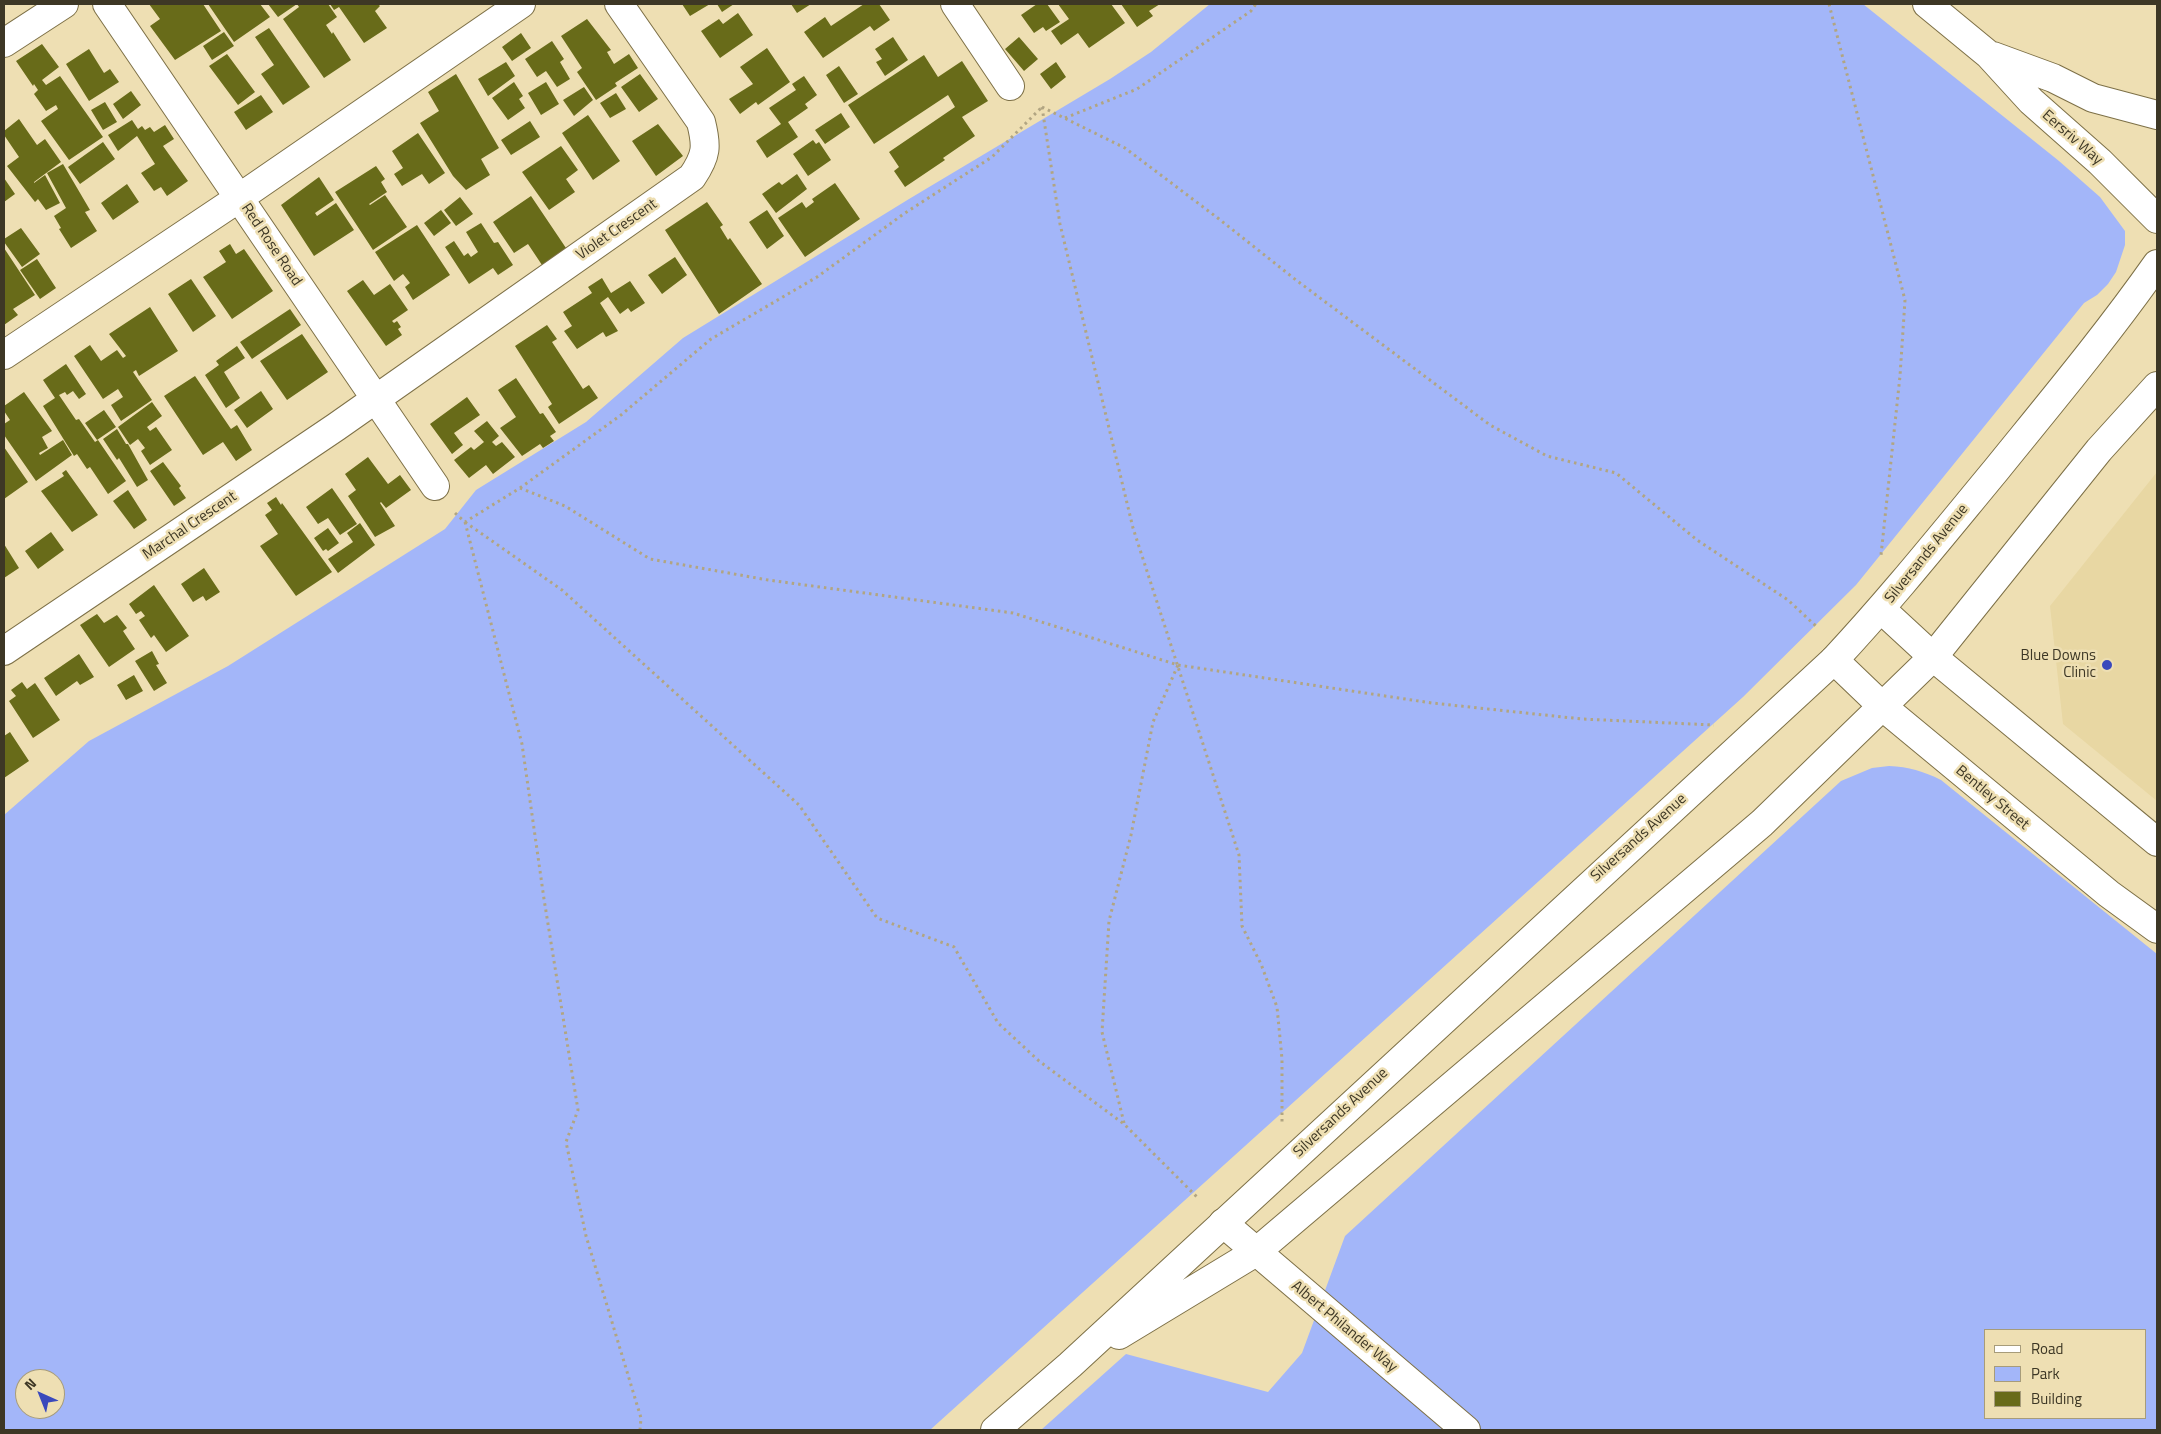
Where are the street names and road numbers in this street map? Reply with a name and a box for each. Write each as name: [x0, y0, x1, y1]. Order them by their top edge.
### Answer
street label: Eersriv Way: [2038, 107, 2106, 169]
street label: Violet Crescent: [573, 196, 661, 264]
street label: Red Rose Road: [237, 200, 305, 290]
street label: Marchal Crescent: [140, 488, 240, 564]
street label: Silversands Avenue: [1881, 501, 1973, 607]
street label: Bentley Street: [1952, 762, 2032, 834]
street label: Silversands Avenue: [1587, 790, 1691, 886]
street label: Silversands Avenue: [1290, 1065, 1392, 1161]
street label: Albert Philander Way: [1287, 1277, 1401, 1377]

